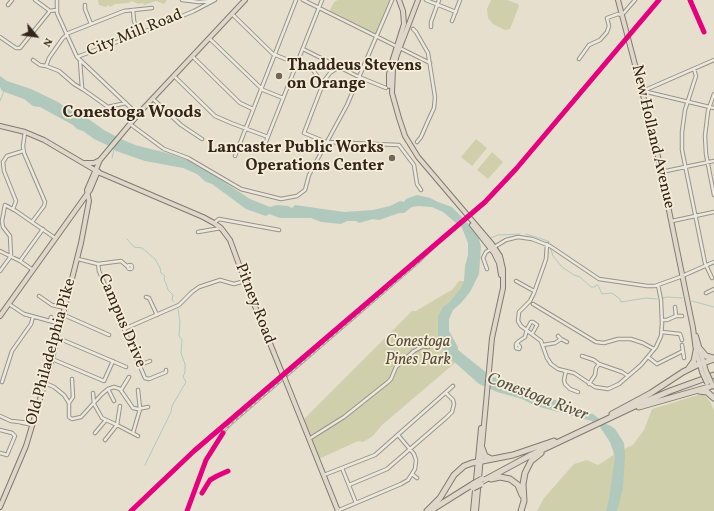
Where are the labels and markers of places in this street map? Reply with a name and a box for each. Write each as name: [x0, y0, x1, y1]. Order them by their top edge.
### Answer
place label: Thaddeus Stevens on Orange: [287, 57, 422, 95]
marker: Thaddeus Stevens on Orange: [274, 71, 284, 81]
place label: Lancaster Public Works Operations Center: [208, 139, 384, 177]
marker: Lancaster Public Works Operations Center: [387, 153, 397, 163]

